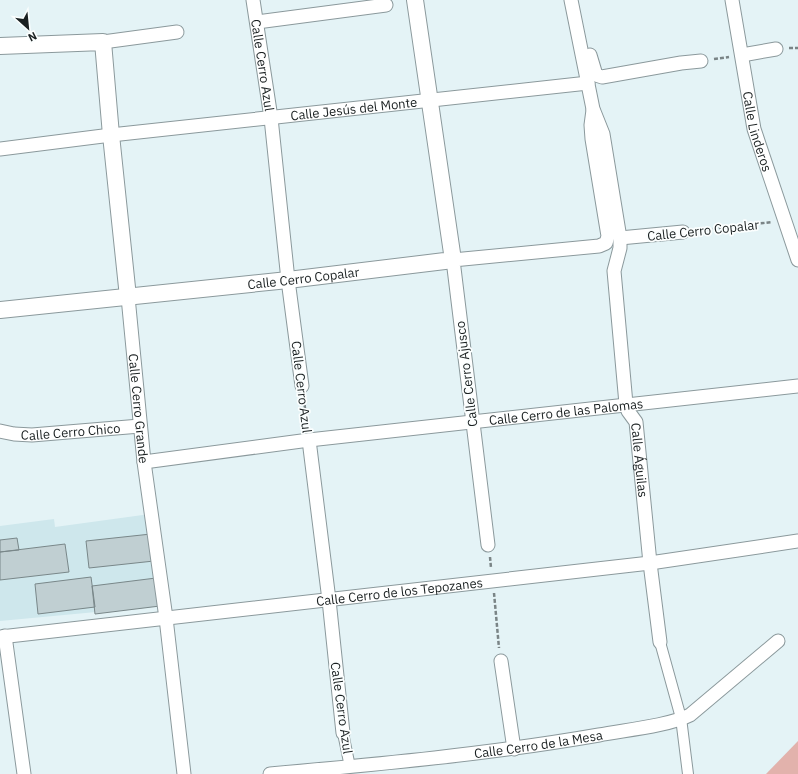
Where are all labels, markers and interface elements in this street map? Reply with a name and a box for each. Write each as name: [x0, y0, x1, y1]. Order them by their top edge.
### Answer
north arrow: [8, 8, 48, 48]
street label: Calle Cerro Azul: [247, 18, 278, 113]
text: N: [26, 29, 39, 45]
street label: Calle Linderos: [739, 90, 776, 174]
street label: Calle Jesús del Monte: [289, 94, 418, 124]
street label: Calle Cerro Copalar: [646, 216, 760, 245]
street label: Calle Cerro Copalar: [247, 263, 360, 293]
street label: Calle Cerro Ajusco: [452, 320, 481, 428]
street label: Calle Cerro Azul: [287, 340, 316, 435]
street label: Calle Cerro Grande: [125, 353, 152, 464]
street label: Calle Cerro de las Palomas: [488, 395, 644, 429]
street label: Calle Cerro Chico: [20, 420, 121, 444]
street label: Calle Águilas: [627, 422, 651, 498]
street label: Calle Cerro de los Tepozanes: [315, 574, 484, 610]
street label: Calle Cerro Azul: [327, 661, 356, 756]
street label: Calle Cerro de la Mesa: [473, 727, 604, 762]

